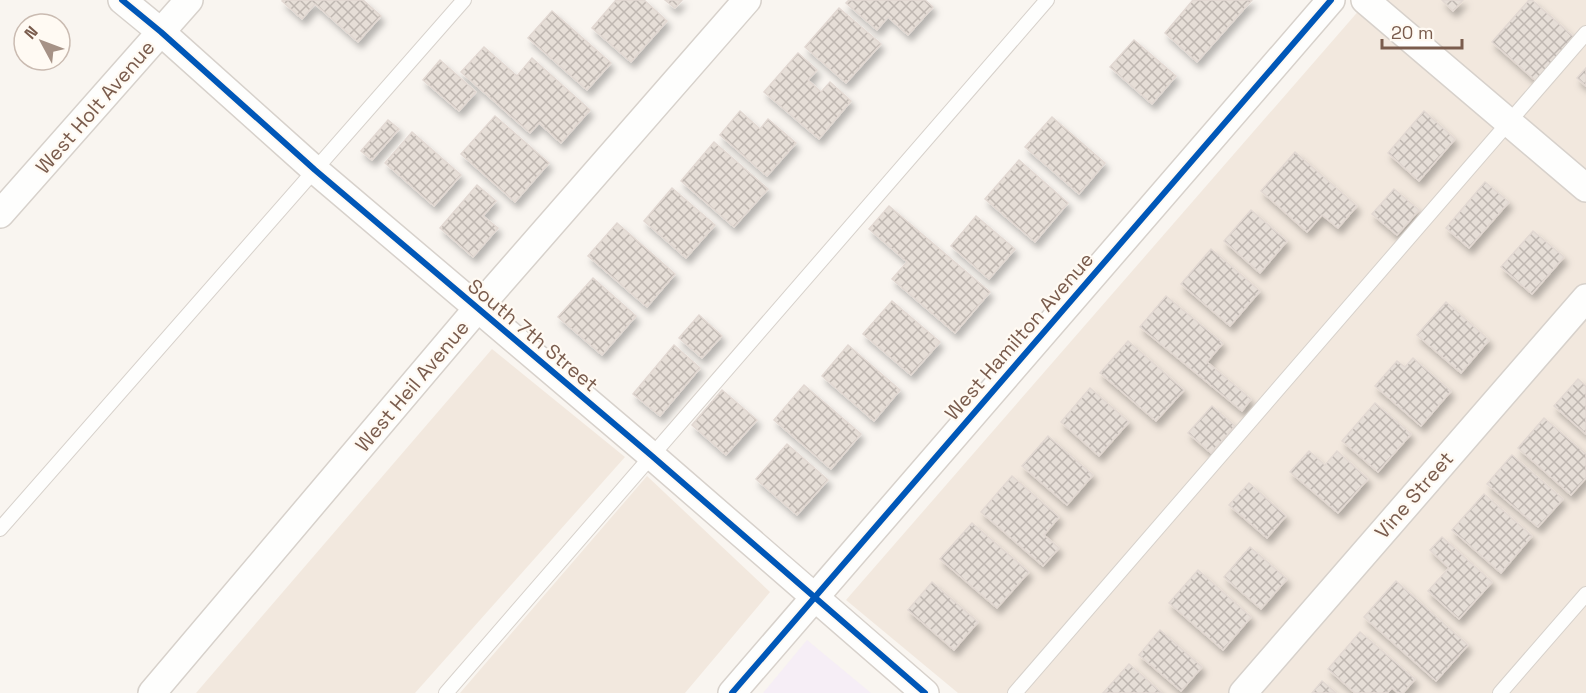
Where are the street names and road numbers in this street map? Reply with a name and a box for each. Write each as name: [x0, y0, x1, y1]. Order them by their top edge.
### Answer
street label: West Holt Avenue: [30, 35, 160, 179]
street label: West Hamilton Avenue: [939, 247, 1099, 425]
street label: South 7th Street: [462, 273, 604, 397]
street label: West Heil Avenue: [349, 315, 475, 457]
street label: Vine Street: [1369, 446, 1459, 544]

